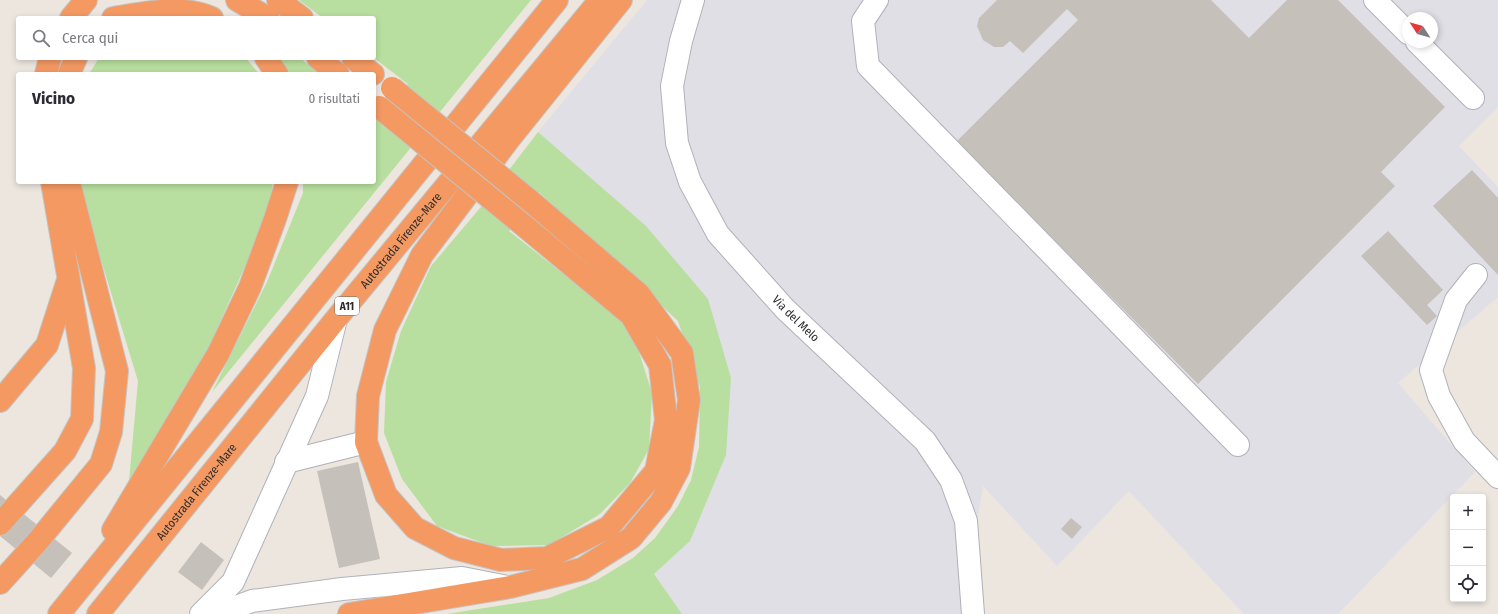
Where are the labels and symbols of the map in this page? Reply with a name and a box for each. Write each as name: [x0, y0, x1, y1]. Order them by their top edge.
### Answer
north arrow: [1402, 12, 1438, 48]
street label: Autostrada Firenze-Mare: [357, 190, 445, 291]
street label: Via del Melo: [769, 293, 822, 345]
road number: A11: [335, 297, 359, 315]
street label: Autostrada Firenze-Mare: [153, 441, 240, 543]

